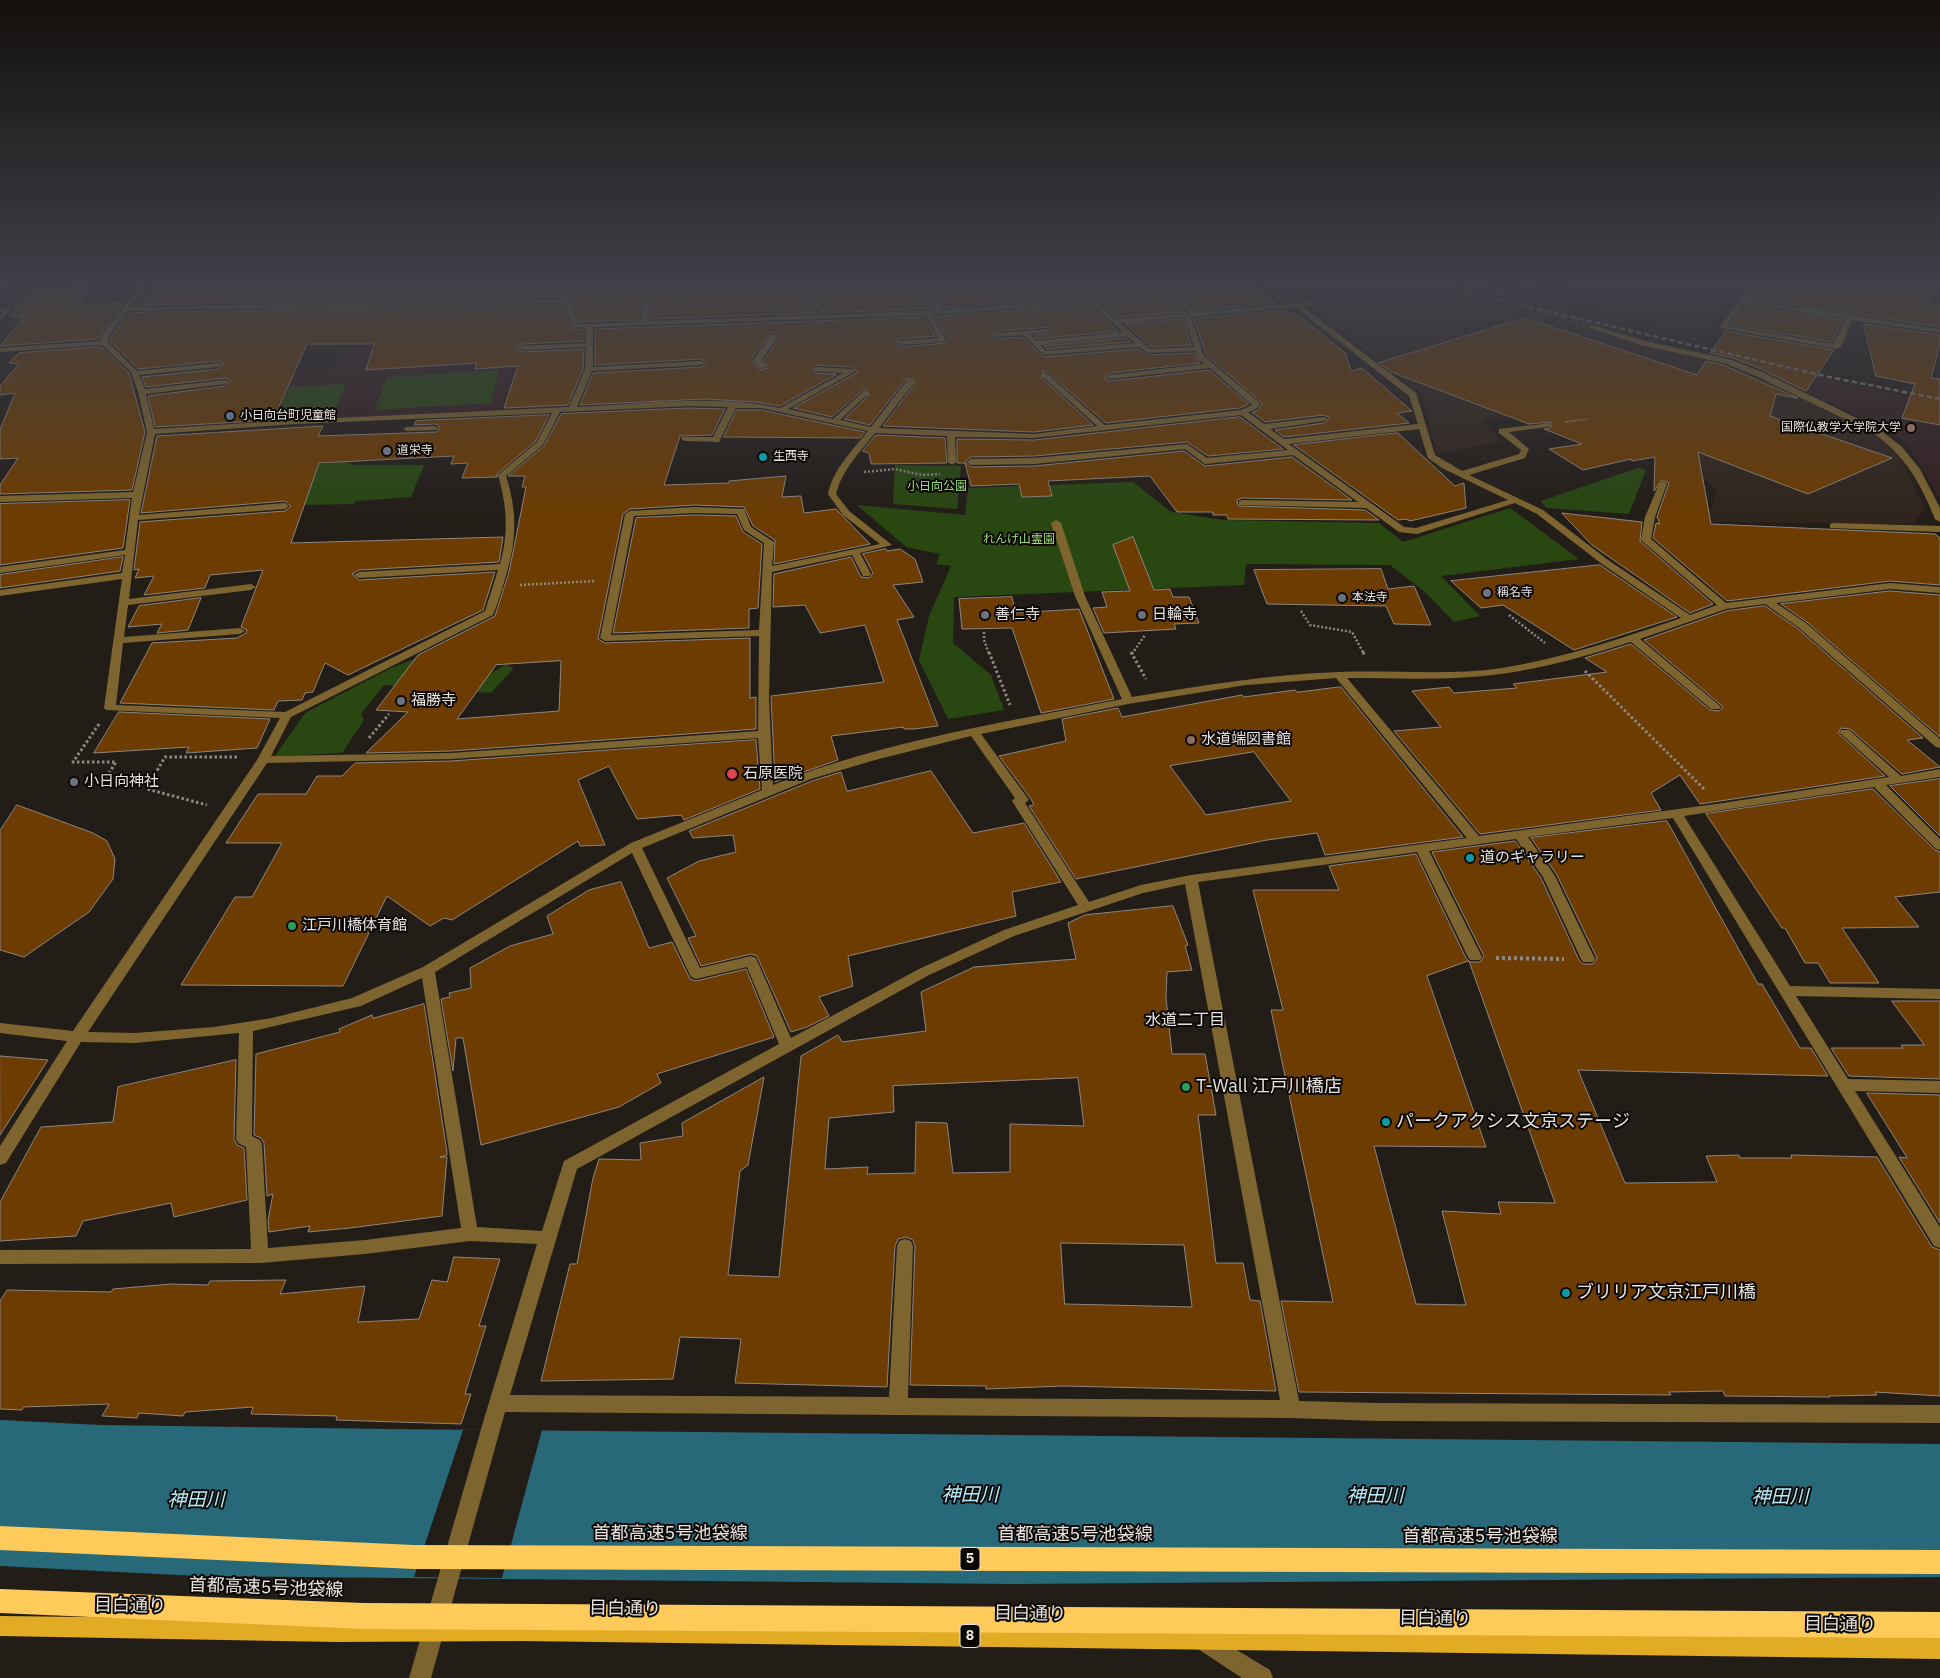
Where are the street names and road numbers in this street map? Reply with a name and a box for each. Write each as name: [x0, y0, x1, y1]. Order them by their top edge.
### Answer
street label: 首都高速5号池袋線: [593, 1523, 747, 1545]
street label: 首都高速5号池袋線: [998, 1524, 1152, 1546]
street label: 首都高速5号池袋線: [1403, 1526, 1557, 1548]
road number: 5: [960, 1548, 980, 1570]
street label: 首都高速5号池袋線: [188, 1575, 344, 1601]
street label: 目白通り: [94, 1595, 166, 1617]
street label: 目白通り: [589, 1598, 661, 1620]
street label: 目白通り: [994, 1603, 1066, 1625]
street label: 目白通り: [1399, 1608, 1471, 1630]
street label: 目白通り: [1804, 1614, 1876, 1636]
road number: 8: [960, 1624, 980, 1648]

